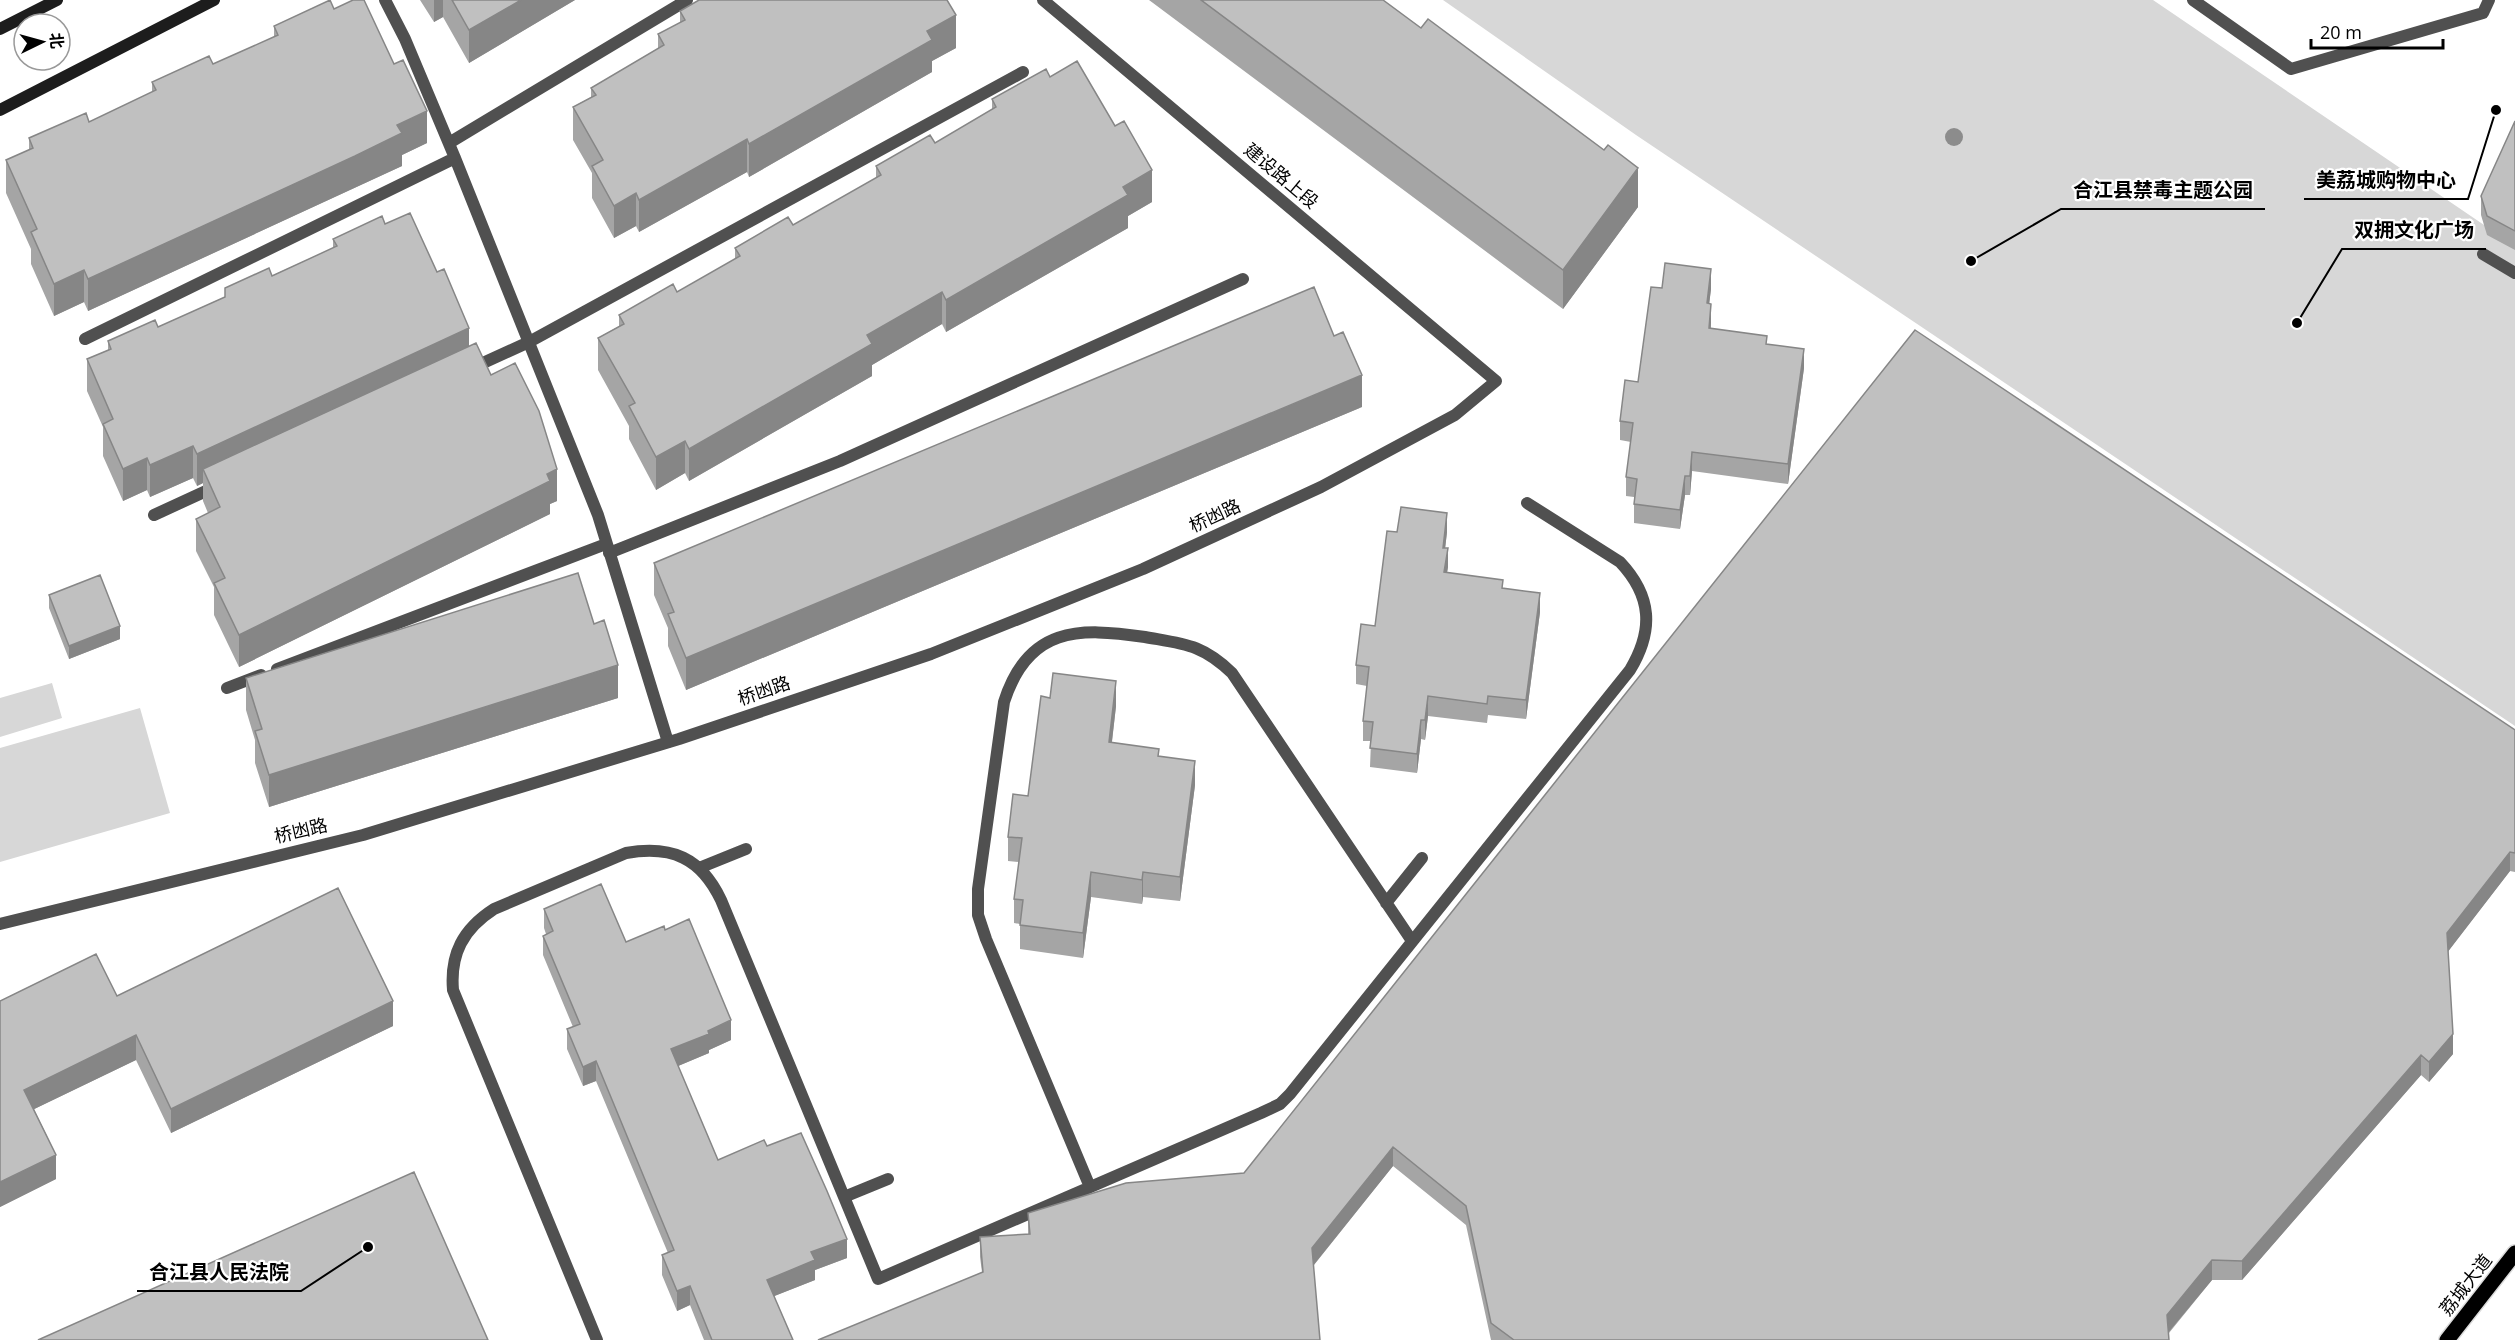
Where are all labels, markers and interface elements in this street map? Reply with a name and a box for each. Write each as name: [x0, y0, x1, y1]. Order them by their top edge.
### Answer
north arrow: [12, 12, 72, 72]
scale bar: [2311, 12, 2443, 50]
text: 20 m: [2320, 20, 2362, 44]
text: 北: [45, 32, 69, 50]
street label: 建设路上段: [1239, 137, 1324, 213]
callout: 美荔城购物中心: [2304, 161, 2468, 199]
text: 美荔城购物中心: [2316, 166, 2456, 193]
callout: 合江县禁毒主题公园: [2061, 171, 2265, 209]
text: 合江县禁毒主题公园: [2073, 176, 2253, 203]
callout: 双拥文化广场: [2342, 211, 2486, 249]
text: 双拥文化广场: [2354, 216, 2474, 243]
street label: 桥凼路: [1185, 493, 1244, 537]
street label: 桥凼路: [734, 670, 793, 710]
street label: 桥凼路: [272, 812, 330, 848]
street label: 荔城大道: [2434, 1249, 2497, 1320]
callout: 合江县人民法院: [137, 1253, 301, 1291]
text: 合江县人民法院: [149, 1258, 289, 1285]

